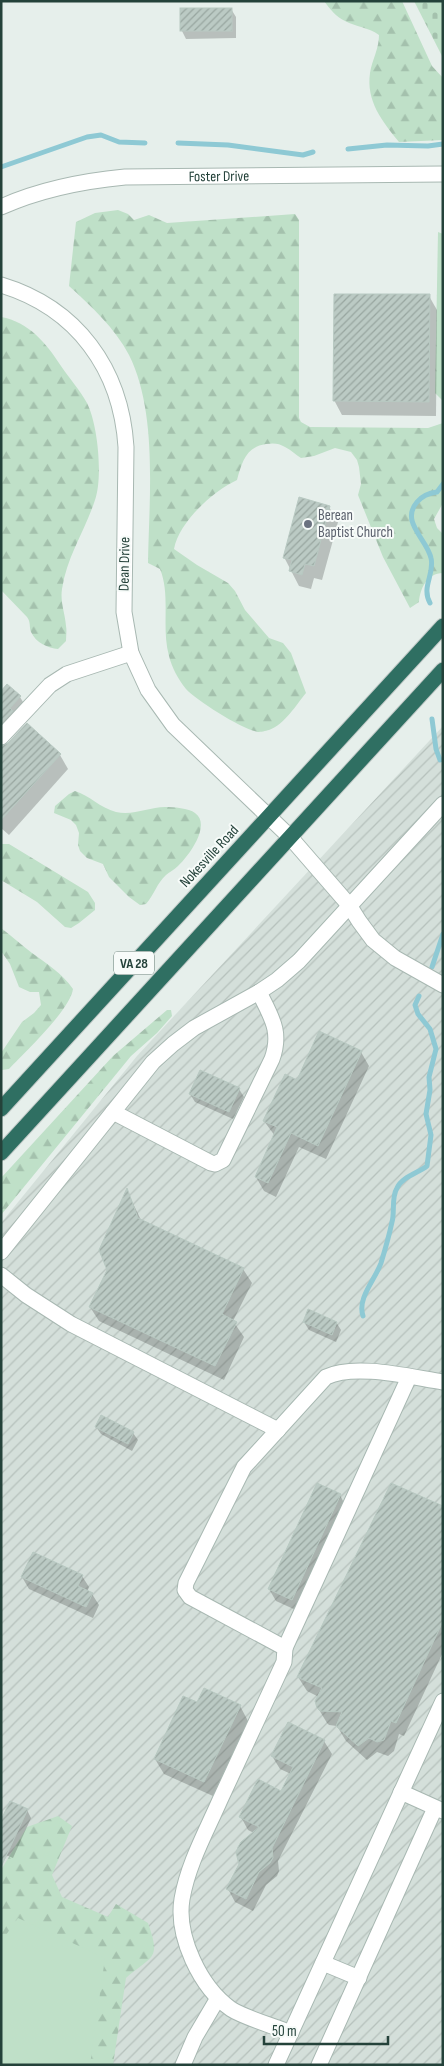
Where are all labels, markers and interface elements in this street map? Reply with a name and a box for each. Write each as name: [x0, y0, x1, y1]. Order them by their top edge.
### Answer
street label: Foster Drive: [189, 167, 249, 186]
place label: Berean Baptist Church: [318, 506, 393, 542]
marker: Berean Baptist Church: [302, 518, 314, 530]
street label: Dean Drive: [115, 537, 134, 591]
street label: Nokesville Road: [176, 821, 243, 891]
road number: VA 28: [114, 951, 154, 974]
scale bar: [264, 2014, 388, 2046]
text: 50 m: [272, 2022, 297, 2041]

